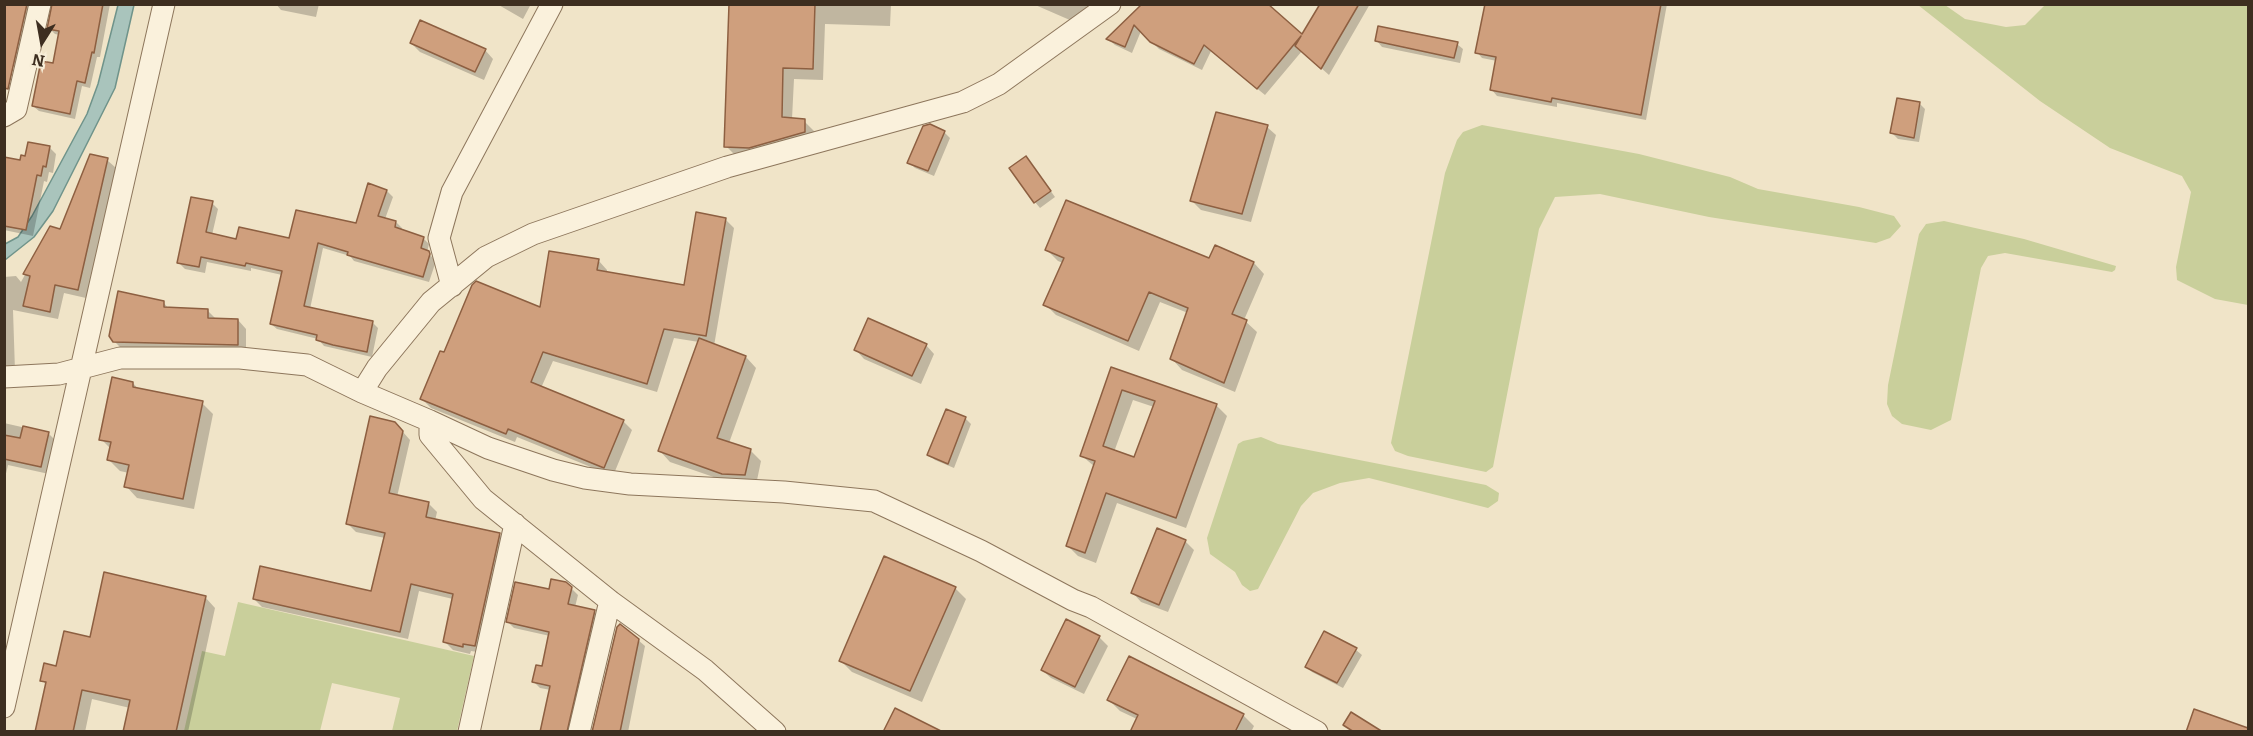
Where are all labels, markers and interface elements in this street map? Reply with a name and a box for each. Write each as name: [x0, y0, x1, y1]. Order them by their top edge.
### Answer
north arrow: [12, 12, 72, 72]
text: N: [31, 50, 46, 71]

